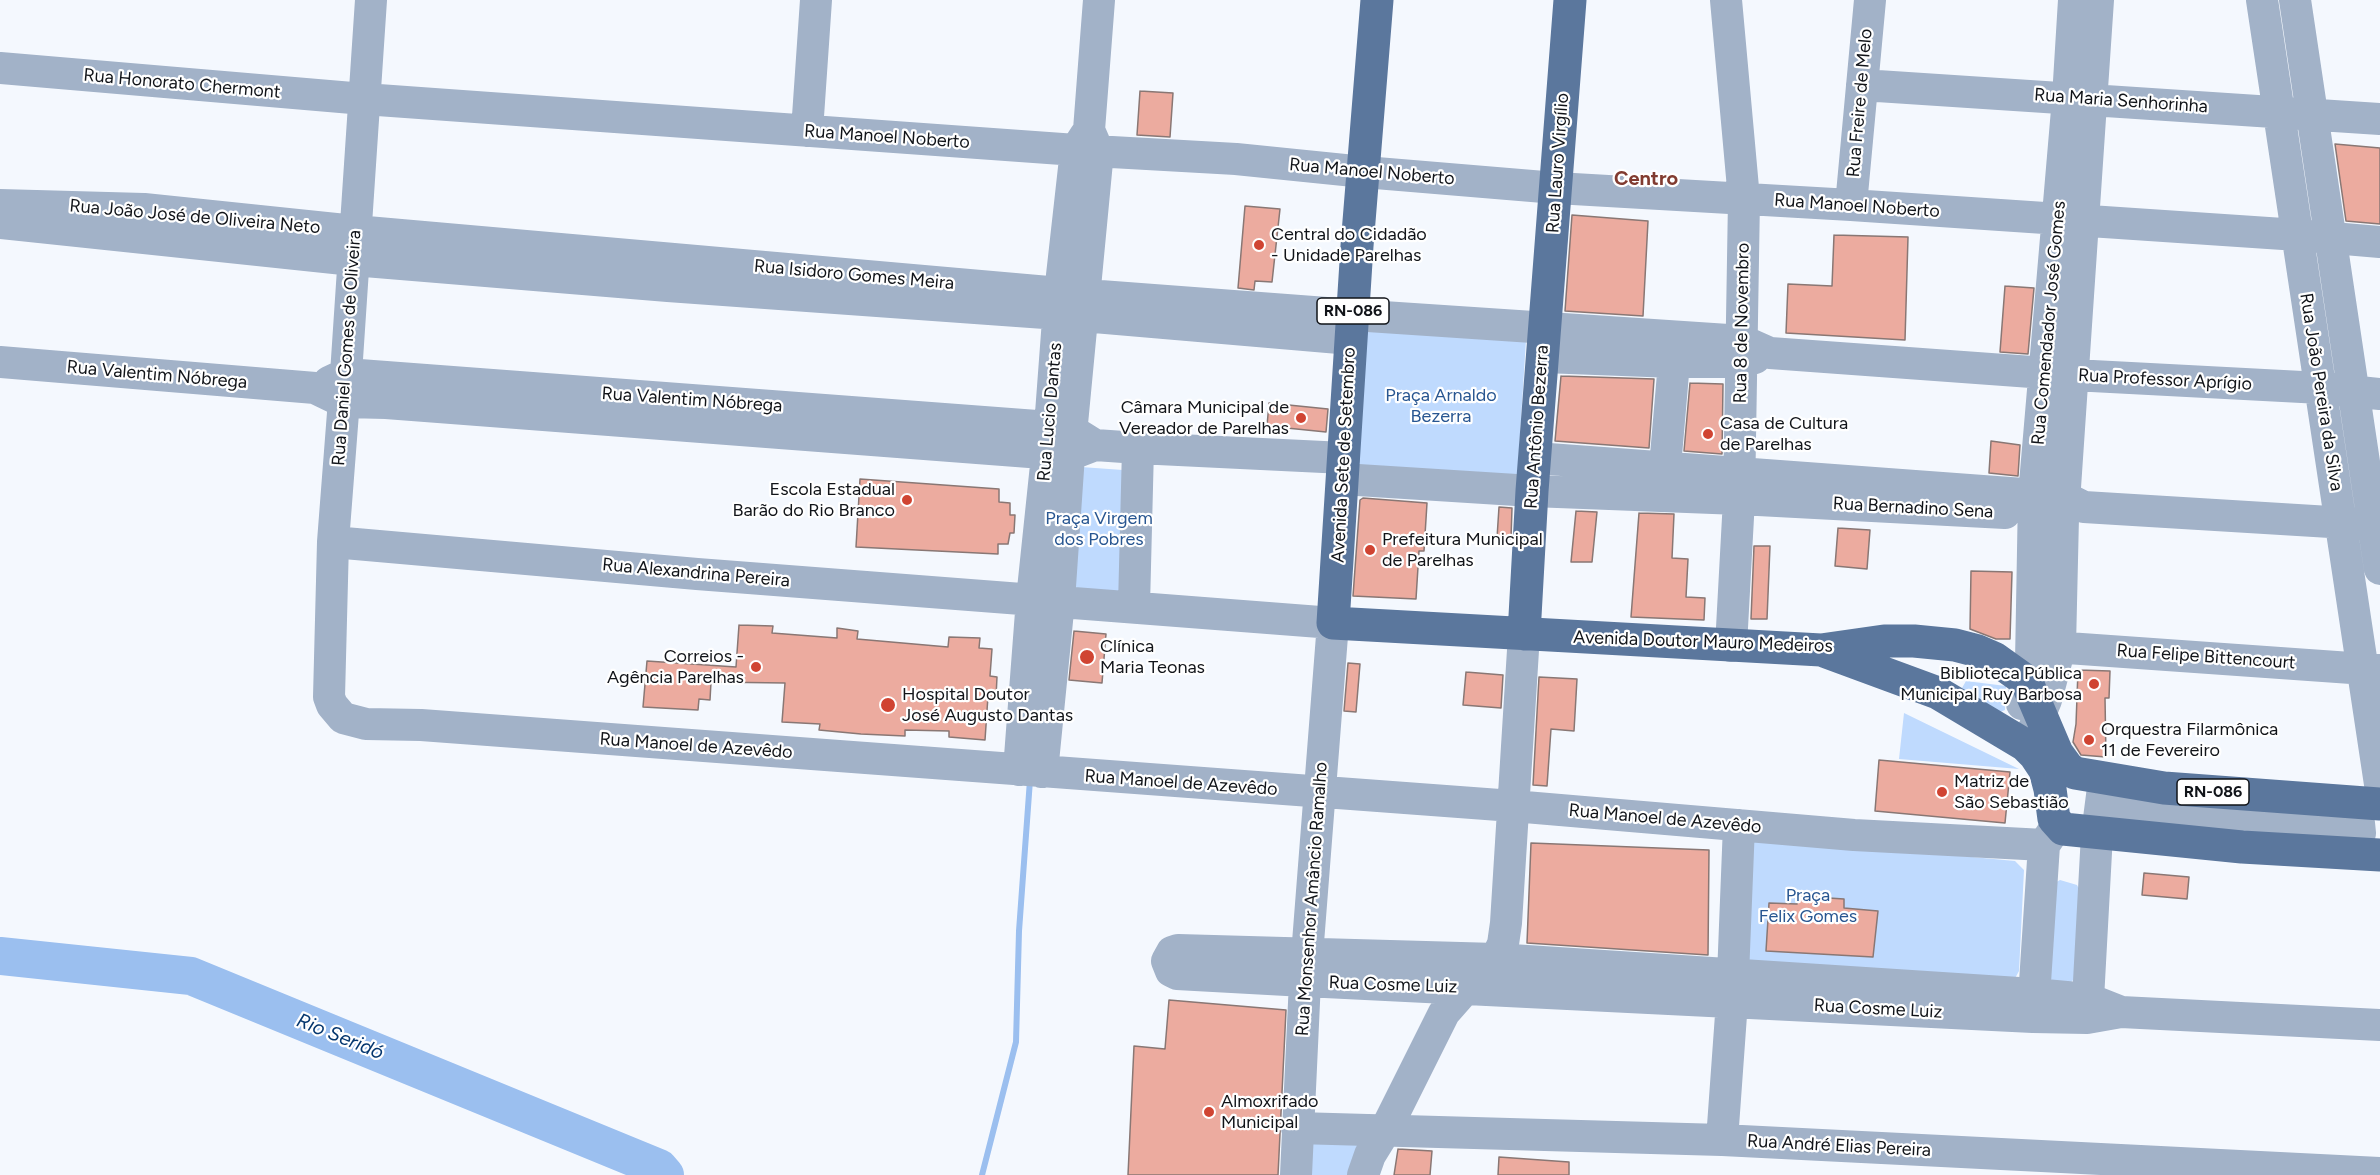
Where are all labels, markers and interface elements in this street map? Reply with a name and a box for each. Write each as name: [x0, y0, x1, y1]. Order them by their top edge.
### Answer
street label: Rua Freire de Melo: [1843, 28, 1877, 178]
street label: Rua Honorato Chermont: [83, 65, 281, 103]
street label: Rua Maria Senhorinha: [2033, 84, 2209, 118]
street label: Rua Lauro Virgílio: [1542, 92, 1574, 234]
street label: Rua Manoel Noberto: [803, 120, 971, 154]
street label: Rua Manoel Noberto: [1288, 154, 1456, 190]
district label: Centro: [1614, 167, 1678, 191]
street label: Rua Manoel Noberto: [1773, 189, 1941, 223]
street label: Rua João José de Oliveira Neto: [69, 195, 321, 239]
street label: Rua Comendador José Gomes: [2028, 200, 2070, 446]
place label: Central do Cidadão - Unidade Parelhas: [1271, 224, 1427, 266]
street label: Rua Daniel Gomes de Oliveira: [328, 229, 366, 467]
marker: Central do Cidadão - Unidade Parelhas: [1252, 238, 1266, 252]
street label: Rua 8 de Novembro: [1730, 242, 1754, 404]
street label: Rua Isidoro Gomes Meira: [753, 255, 955, 295]
street label: Rua João Pereira da Silva: [2295, 291, 2347, 493]
road number: RN-086: [1317, 298, 1389, 324]
street label: Rua Lucio Dantas: [1033, 342, 1067, 482]
street label: Rua Antônio Bezerra: [1520, 344, 1554, 510]
street label: Avenida Sete de Setembro: [1328, 347, 1360, 563]
street label: Rua Valentim Nóbrega: [66, 356, 248, 394]
street label: Rua Professor Aprígio: [2077, 365, 2253, 395]
street label: Rua Valentim Nóbrega: [601, 383, 783, 417]
park label: Praça Arnaldo Bezerra: [1385, 385, 1497, 428]
place label: Câmara Municipal de Vereador de Parelhas: [1119, 397, 1289, 440]
marker: Câmara Municipal de Vereador de Parelhas: [1294, 411, 1308, 425]
place label: Casa de Cultura de Parelhas: [1720, 413, 1848, 456]
marker: Casa de Cultura de Parelhas: [1701, 427, 1715, 441]
place label: Escola Estadual Barão do Rio Branco: [732, 479, 895, 522]
marker: Escola Estadual Barão do Rio Branco: [900, 493, 914, 507]
street label: Rua Bernadino Sena: [1832, 493, 1994, 523]
park label: Praça Virgem dos Pobres: [1045, 508, 1153, 550]
place label: Prefeitura Municipal de Parelhas: [1382, 529, 1543, 572]
marker: Prefeitura Municipal de Parelhas: [1363, 543, 1377, 557]
street label: Rua Alexandrina Pereira: [601, 554, 791, 592]
street label: Avenida Doutor Mauro Medeiros: [1573, 627, 1833, 657]
place label: Clínica Maria Teonas: [1100, 636, 1205, 678]
street label: Rua Felipe Bittencourt: [2116, 640, 2296, 674]
place label: Correios - Agência Parelhas: [607, 646, 744, 688]
marker: Clínica Maria Teonas: [1078, 648, 1096, 666]
marker: Correios - Agência Parelhas: [749, 660, 763, 674]
place label: Biblioteca Pública Municipal Ruy Barbosa: [1900, 663, 2082, 706]
marker: Biblioteca Pública Municipal Ruy Barbosa: [2087, 677, 2101, 691]
place label: Hospital Doutor José Augusto Dantas: [902, 684, 1073, 726]
marker: Hospital Doutor José Augusto Dantas: [879, 696, 897, 714]
place label: Orquestra Filarmônica 11 de Fevereiro: [2101, 719, 2278, 762]
street label: Rua Manoel de Azevêdo: [599, 728, 793, 764]
marker: Orquestra Filarmônica 11 de Fevereiro: [2082, 733, 2096, 747]
street label: Rua Monsenhor Amâncio Ramalho: [1292, 761, 1332, 1037]
street label: Rua Manoel de Azevêdo: [1084, 765, 1278, 801]
place label: Matriz de São Sebastião: [1954, 771, 2069, 814]
road number: RN-086: [2177, 779, 2249, 805]
marker: Matriz de São Sebastião: [1935, 785, 1949, 799]
street label: Rua Manoel de Azevêdo: [1568, 800, 1762, 838]
park label: Praça Felix Gomes: [1759, 885, 1857, 928]
street label: Rua Cosme Luiz: [1328, 972, 1458, 998]
street label: Rua Cosme Luiz: [1813, 995, 1943, 1023]
water label: Rio Seridó: [293, 1009, 387, 1065]
place label: Almoxrifado Municipal: [1221, 1091, 1318, 1134]
marker: Almoxrifado Municipal: [1202, 1105, 1216, 1119]
street label: Rua André Elias Pereira: [1746, 1130, 1932, 1162]

